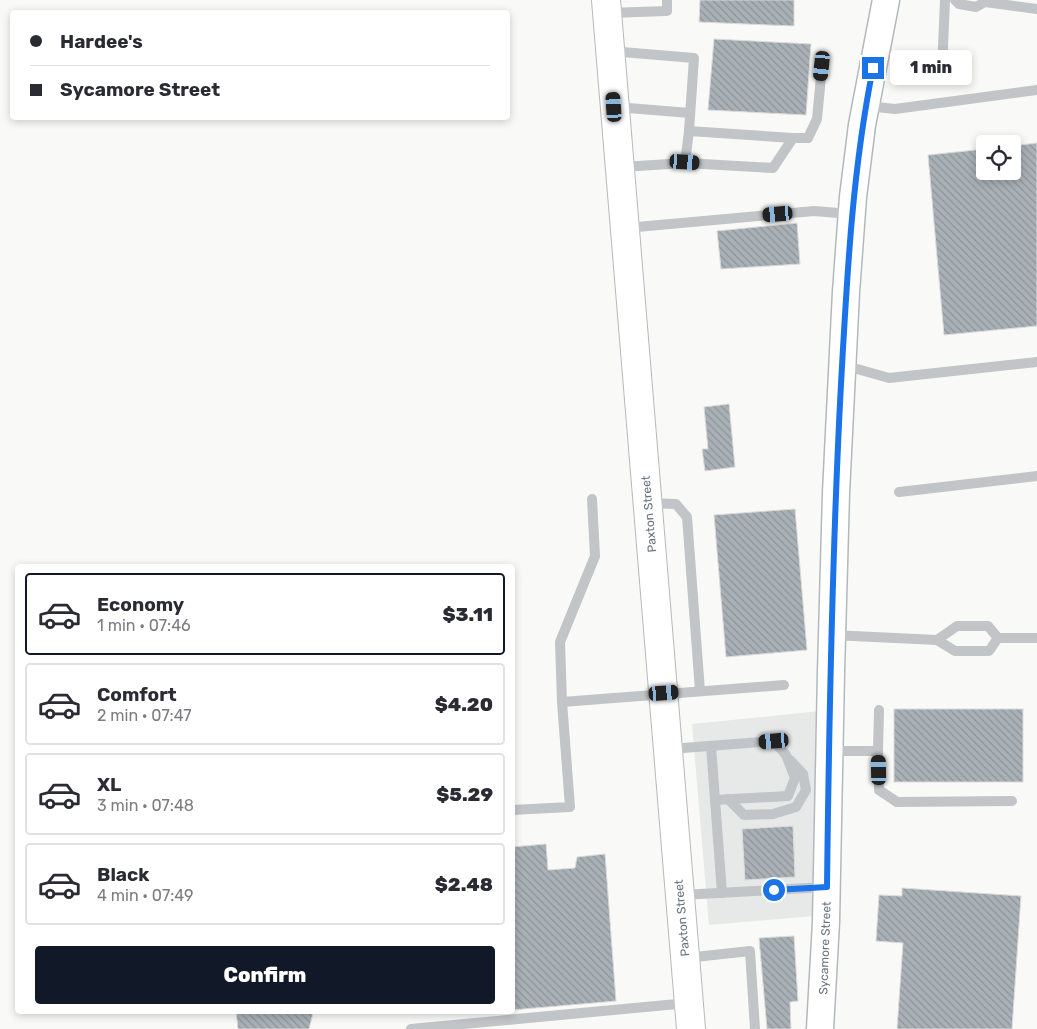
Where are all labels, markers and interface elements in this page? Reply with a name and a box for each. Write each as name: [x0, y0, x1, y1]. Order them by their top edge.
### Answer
text: Hardee's: [60, 30, 143, 53]
car: [812, 50, 831, 82]
callout: 1 min: [890, 50, 973, 86]
route end: [862, 57, 884, 79]
text: 1 min: [910, 58, 952, 77]
text: Sycamore Street: [60, 78, 220, 101]
car: [605, 92, 622, 122]
map controls: [976, 135, 1021, 180]
button: locate: [976, 135, 1021, 180]
car: [669, 153, 700, 171]
car: [762, 205, 793, 223]
street label: Paxton Street: [639, 475, 659, 553]
icon: car: [37, 592, 82, 637]
text: Economy: [97, 593, 184, 616]
text: $3.11: [442, 603, 493, 626]
text: 1 min · 07:46: [97, 616, 191, 635]
icon: car: [37, 682, 82, 727]
text: Comfort: [97, 683, 177, 706]
car: [648, 684, 679, 702]
text: $4.20: [435, 693, 493, 716]
text: 2 min · 07:47: [97, 706, 192, 725]
car: [758, 732, 789, 750]
car: [871, 755, 886, 785]
icon: car: [37, 772, 82, 817]
text: XL: [97, 773, 121, 796]
text: $5.29: [436, 783, 493, 806]
text: 3 min · 07:48: [97, 796, 194, 815]
icon: car: [37, 862, 82, 907]
text: Black: [97, 863, 149, 886]
text: $2.48: [435, 873, 493, 896]
street label: Paxton Street: [672, 879, 692, 957]
route start: [763, 879, 785, 901]
text: 4 min · 07:49: [97, 886, 194, 905]
street label: Sycamore Street: [816, 901, 834, 995]
button: Confirm: [35, 946, 495, 1004]

